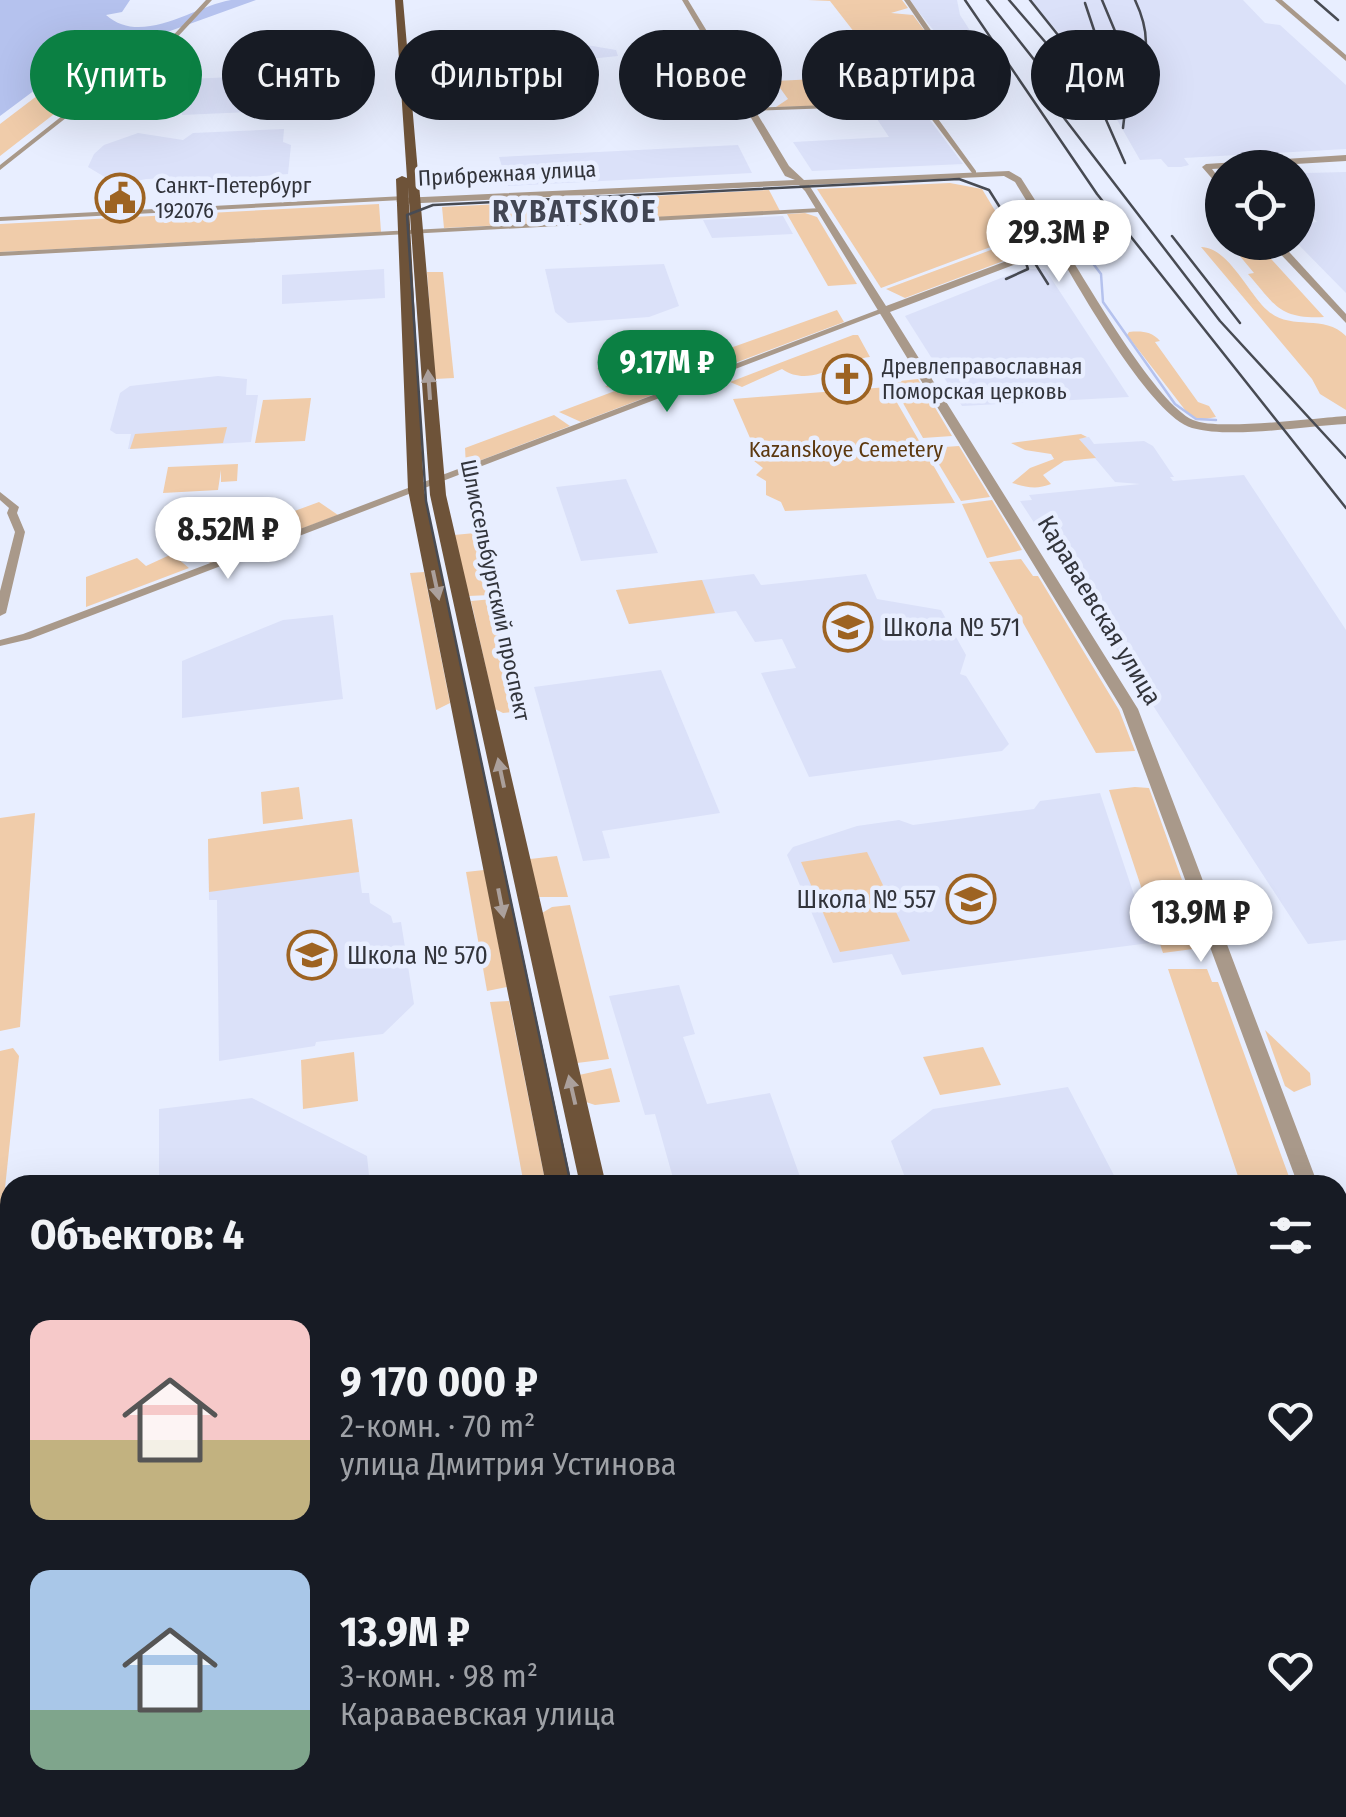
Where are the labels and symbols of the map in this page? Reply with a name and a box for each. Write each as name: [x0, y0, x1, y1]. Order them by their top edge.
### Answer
street label: Прибрежная улица: [417, 155, 597, 192]
public building icon: Санкт-Петербург 192076: [94, 172, 146, 224]
place label: Санкт-Петербург 192076: [155, 172, 312, 224]
district label: RYBATSKOE: [492, 194, 658, 230]
pin: 29.3M ₽: [967, 200, 1151, 285]
pin: 9.17M ₽: [575, 330, 759, 415]
church icon: Древлеправославная Поморская церковь: [821, 353, 873, 405]
place label: Древлеправославная Поморская церковь: [881, 353, 1082, 405]
one-way arrow: [421, 368, 437, 400]
park label: Kazanskoye Cemetery: [749, 436, 943, 463]
street label: Шлиссельбургский проспект: [455, 457, 536, 723]
pin: 8.52M ₽: [136, 497, 320, 582]
street label: Караваевская улица: [1031, 510, 1167, 711]
one-way arrow: [428, 570, 444, 601]
school or university icon: Школа № 571: [822, 601, 874, 653]
place label: Школа № 571: [883, 613, 1021, 643]
one-way arrow: [492, 757, 508, 788]
school or university icon: Школа № 557: [945, 873, 997, 925]
pin: 13.9M ₽: [1109, 880, 1293, 965]
place label: Школа № 557: [797, 885, 936, 915]
one-way arrow: [493, 888, 509, 919]
school or university icon: Школа № 570: [286, 929, 338, 981]
place label: Школа № 570: [347, 941, 488, 971]
one-way arrow: [564, 1074, 579, 1105]

